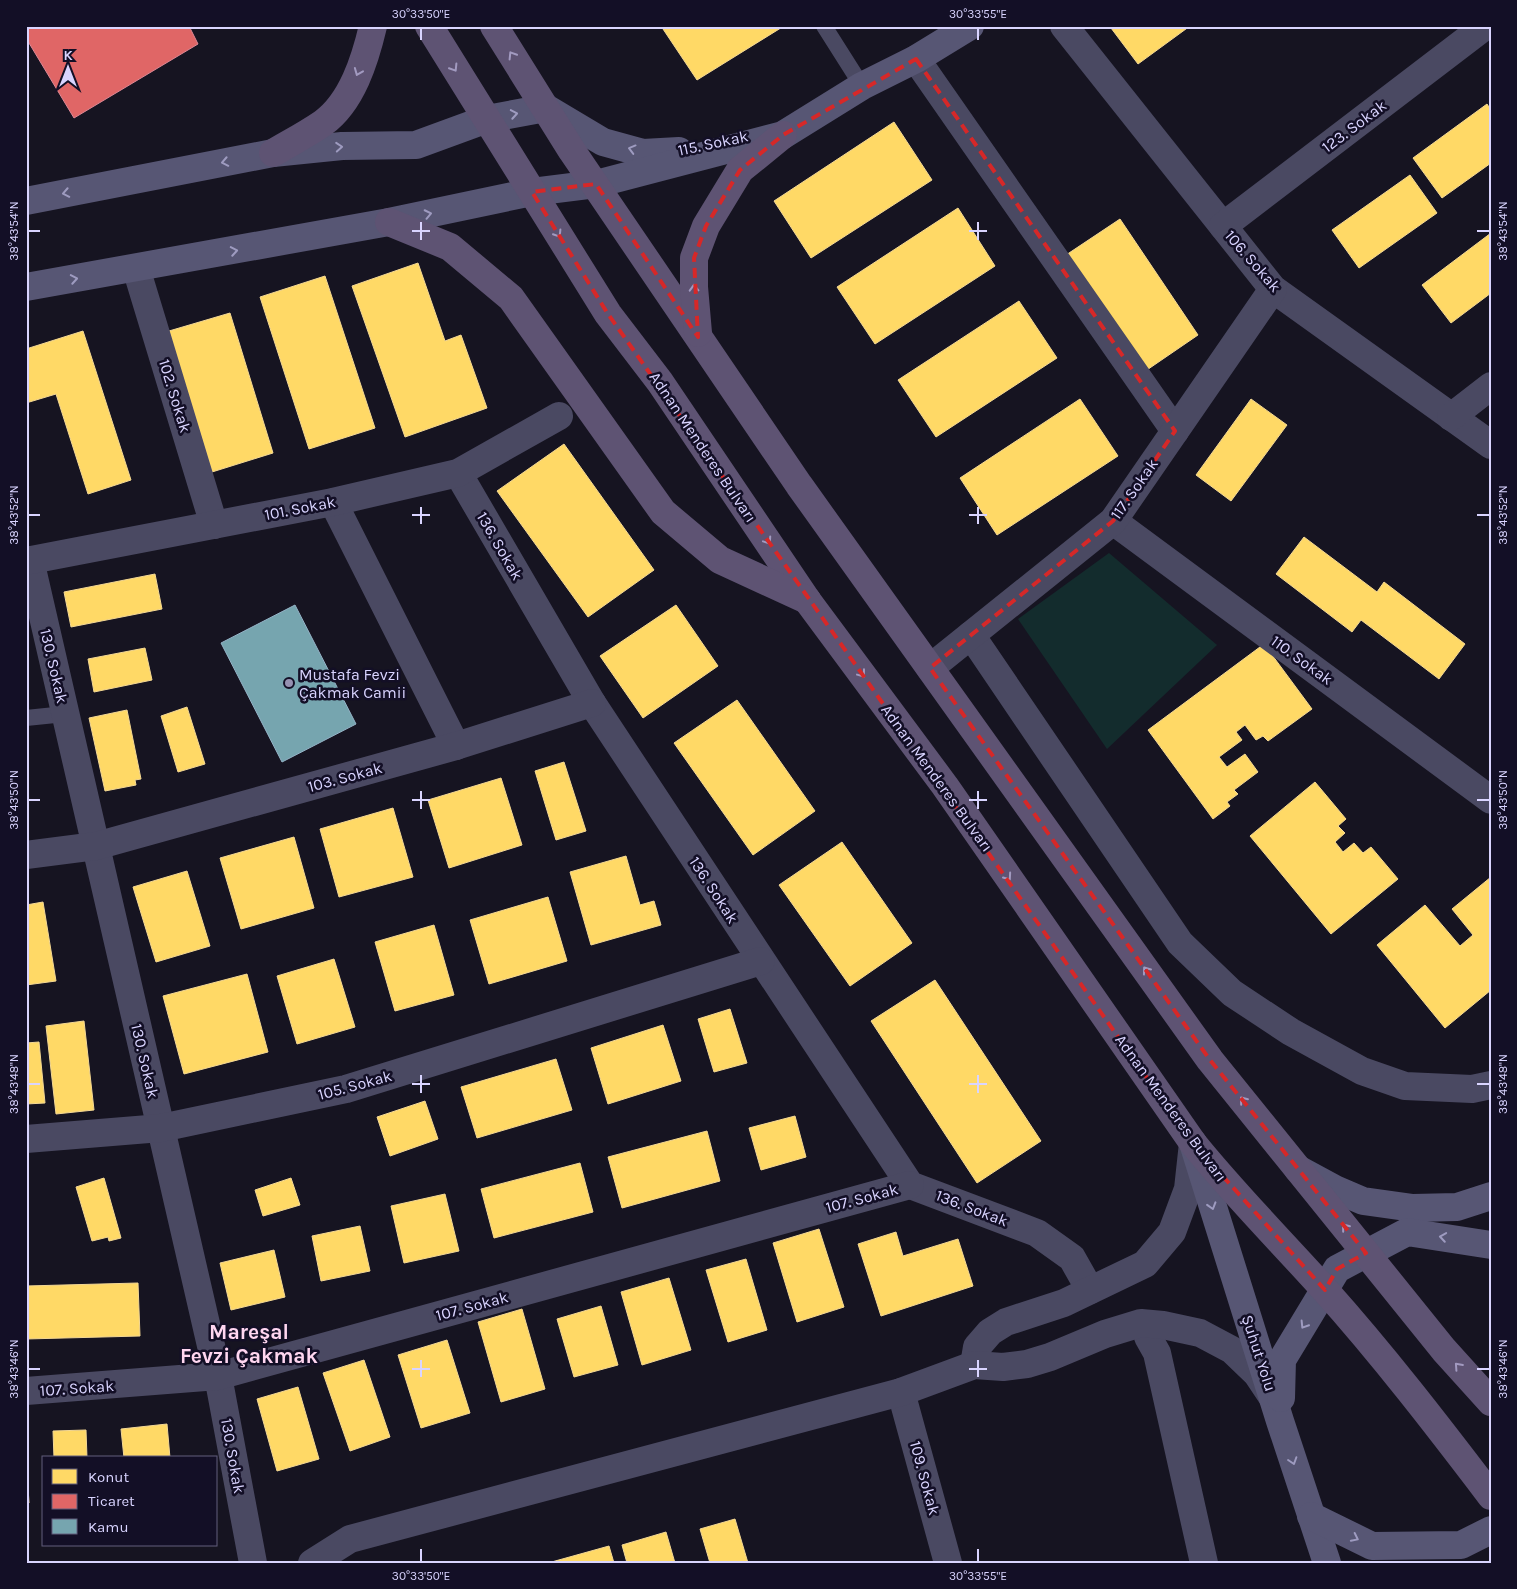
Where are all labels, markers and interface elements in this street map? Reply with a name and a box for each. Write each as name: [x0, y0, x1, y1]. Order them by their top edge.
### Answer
text: 30°33'50"E: [392, 7, 450, 21]
text: 30°33'55"E: [949, 7, 1007, 21]
north arrow: [42, 42, 92, 92]
text: K: [63, 47, 73, 64]
one-way arrow: [509, 52, 519, 61]
one-way arrow: [448, 62, 458, 71]
one-way arrow: [353, 68, 363, 76]
street label: 123. Sokak: [1318, 96, 1390, 156]
one-way arrow: [510, 110, 519, 120]
street label: 115. Sokak: [676, 126, 750, 160]
one-way arrow: [336, 141, 344, 152]
one-way arrow: [628, 145, 636, 155]
one-way arrow: [221, 157, 230, 167]
one-way arrow: [62, 187, 70, 198]
text: 38°43'54"N: [7, 201, 21, 261]
text: 38°43'54"N: [1496, 201, 1510, 261]
one-way arrow: [424, 209, 433, 220]
street label: 106. Sokak: [1221, 226, 1285, 296]
one-way arrow: [551, 228, 561, 237]
one-way arrow: [230, 246, 239, 256]
one-way arrow: [70, 274, 79, 284]
one-way arrow: [689, 284, 700, 292]
street label: 102. Sokak: [155, 357, 195, 435]
street label: Adnan Menderes Bulvarı: [646, 368, 760, 526]
street label: 117. Sokak: [1106, 455, 1162, 523]
text: 38°43'52"N: [7, 485, 21, 545]
text: 38°43'52"N: [1496, 485, 1510, 545]
street label: 101. Sokak: [263, 492, 337, 524]
street label: 136. Sokak: [473, 508, 527, 584]
one-way arrow: [761, 536, 771, 545]
street label: 130. Sokak: [36, 627, 72, 705]
street label: 110. Sokak: [1267, 631, 1337, 689]
place label: Mustafa Fevzi Çakmak Camii: [299, 665, 406, 702]
one-way arrow: [856, 668, 865, 678]
marker: Mustafa Fevzi Çakmak Camii: [283, 677, 295, 689]
street label: Adnan Menderes Bulvarı: [877, 701, 997, 855]
street label: 103. Sokak: [306, 758, 384, 796]
text: 38°43'50"N: [7, 770, 21, 830]
text: 38°43'50"N: [1496, 770, 1510, 830]
street label: 136. Sokak: [685, 853, 743, 927]
one-way arrow: [1002, 871, 1011, 880]
one-way arrow: [1143, 966, 1152, 976]
street label: 130. Sokak: [127, 1022, 163, 1100]
street label: Adnan Menderes Bulvarı: [1111, 1031, 1231, 1185]
text: 38°43'48"N: [7, 1054, 21, 1114]
text: 38°43'48"N: [1496, 1054, 1510, 1114]
street label: 105. Sokak: [316, 1066, 394, 1104]
one-way arrow: [1240, 1097, 1248, 1106]
street label: 107. Sokak: [824, 1179, 900, 1217]
street label: 136. Sokak: [933, 1186, 1011, 1230]
one-way arrow: [1207, 1201, 1217, 1209]
one-way arrow: [1341, 1223, 1350, 1232]
one-way arrow: [1438, 1233, 1447, 1243]
street label: 107. Sokak: [434, 1287, 510, 1325]
street label: Şuhut Yolu: [1238, 1312, 1280, 1394]
one-way arrow: [1301, 1319, 1310, 1328]
district label: Mareşal Fevzi Çakmak: [180, 1320, 319, 1368]
text: 38°43'46"N: [7, 1339, 21, 1399]
text: 38°43'46"N: [1496, 1339, 1510, 1399]
one-way arrow: [1455, 1363, 1464, 1372]
street label: 107. Sokak: [39, 1376, 115, 1400]
street label: 130. Sokak: [217, 1417, 249, 1495]
street label: 109. Sokak: [906, 1439, 944, 1517]
legend: [42, 1456, 218, 1546]
one-way arrow: [1287, 1456, 1297, 1465]
text: Konut: [88, 1468, 129, 1486]
text: Ticaret: [88, 1492, 135, 1510]
text: Kamu: [88, 1518, 129, 1536]
one-way arrow: [1350, 1532, 1359, 1542]
text: 30°33'50"E: [392, 1569, 450, 1583]
text: 30°33'55"E: [949, 1569, 1007, 1583]

